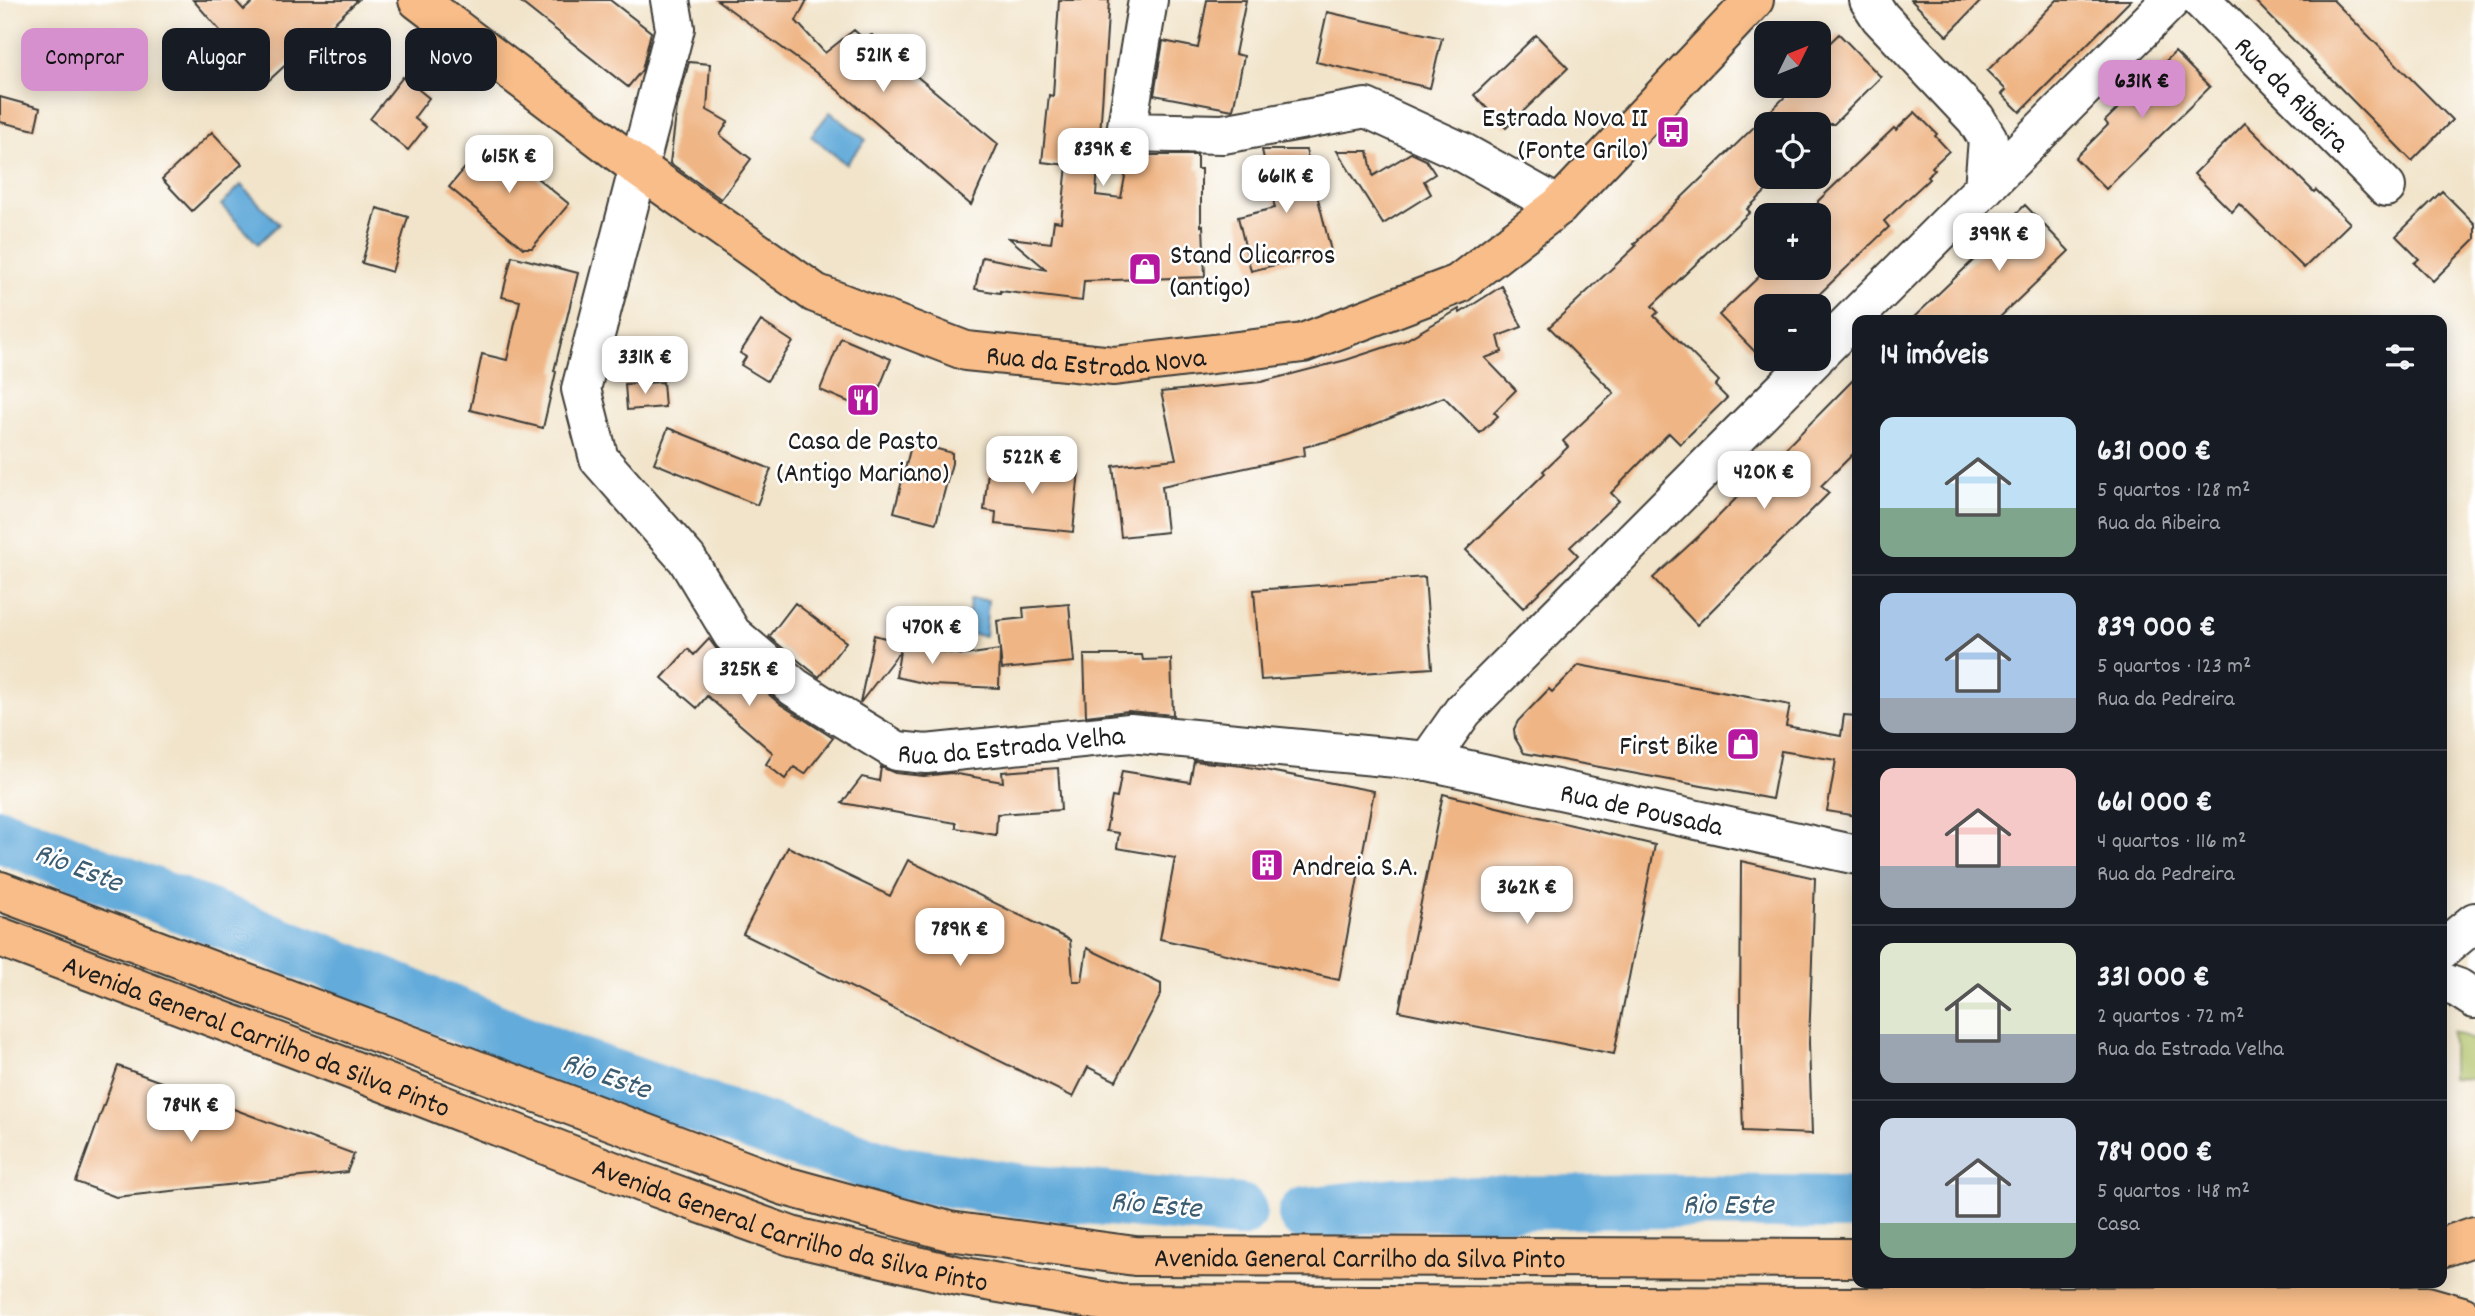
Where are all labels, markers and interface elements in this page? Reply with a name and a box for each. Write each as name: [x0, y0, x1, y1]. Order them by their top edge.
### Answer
north arrow: [1754, 21, 1830, 98]
map controls: [1754, 21, 1831, 371]
chip: Comprar: [21, 28, 148, 91]
chip: Alugar: [162, 28, 270, 91]
chip: Filtros: [284, 28, 391, 91]
chip: Novo: [405, 28, 497, 91]
street label: Rua da Ribeira: [2223, 29, 2357, 165]
pin: 521K €: [826, 34, 940, 94]
text: 521K €: [856, 40, 910, 73]
pin: 631K €: [2085, 60, 2199, 120]
text: 631K €: [2114, 66, 2170, 99]
place label: Estrada Nova II (Fonte Grilo): [1482, 101, 1648, 173]
button: locate: [1754, 112, 1831, 189]
bus stop icon: Estrada Nova II (Fonte Grilo): [1654, 113, 1692, 151]
pin: 839K €: [1046, 128, 1160, 188]
text: 839K €: [1074, 134, 1132, 167]
pin: 615K €: [452, 136, 566, 195]
text: 615K €: [481, 141, 537, 174]
pin: 661K €: [1229, 156, 1343, 215]
text: 661K €: [1258, 161, 1314, 194]
button: +: [1754, 203, 1831, 280]
pin: 399K €: [1942, 214, 2056, 273]
text: 399K €: [1969, 219, 2029, 252]
place label: Stand Olicarros (antigo): [1170, 238, 1336, 310]
shop icon: Stand Olicarros (antigo): [1126, 250, 1164, 288]
button: −: [1754, 294, 1831, 371]
pin: 331K €: [588, 336, 702, 396]
text: 14 imóveis: [1880, 336, 1989, 379]
street label: Rua da Estrada Nova: [984, 338, 1209, 391]
icon: filters: [2381, 338, 2419, 376]
text: 331K €: [618, 342, 672, 375]
restaurant icon: Casa de Pasto (Antigo Mariano): [844, 381, 882, 419]
place label: Casa de Pasto (Antigo Mariano): [777, 424, 949, 496]
text: 631 000 €: [2097, 432, 2211, 475]
pin: 522K €: [975, 436, 1089, 496]
text: 522K €: [1002, 442, 1062, 475]
icon: home: [1936, 445, 2020, 529]
pin: 420K €: [1707, 452, 1821, 511]
text: 420K €: [1734, 457, 1794, 490]
text: 5 quartos · 128 m²: [2097, 475, 2250, 508]
text: Rua da Ribeira: [2097, 508, 2220, 541]
pin: 470K €: [875, 606, 989, 666]
text: 839 000 €: [2097, 608, 2216, 651]
text: 470K €: [902, 612, 962, 645]
icon: home: [1936, 621, 2020, 705]
pin: 325K €: [692, 648, 806, 708]
text: 5 quartos · 123 m²: [2097, 651, 2251, 684]
text: 325K €: [719, 654, 779, 687]
text: Rua da Pedreira: [2097, 684, 2235, 717]
street label: Rua da Estrada Velha: [895, 719, 1128, 779]
shop icon: First Bike: [1724, 725, 1762, 763]
place label: First Bike: [1619, 729, 1718, 769]
street label: Rua de Pousada: [1556, 776, 1727, 850]
text: 661 000 €: [2097, 783, 2213, 826]
icon: home: [1936, 796, 2020, 880]
text: 4 quartos · 116 m²: [2097, 826, 2246, 859]
water label: Rio Este: [27, 834, 129, 907]
building icon: Andreia S.A.: [1248, 846, 1286, 884]
place label: Andreia S.A.: [1292, 850, 1418, 890]
text: Rua da Pedreira: [2097, 859, 2235, 892]
pin: 362K €: [1470, 866, 1584, 926]
text: 362K €: [1497, 872, 1557, 905]
pin: 789K €: [903, 908, 1017, 968]
text: 789K €: [931, 914, 989, 947]
street label: Avenida General Carrilho da Silva Pinto: [56, 947, 455, 1131]
text: 331 000 €: [2097, 958, 2210, 1001]
icon: home: [1936, 971, 2020, 1055]
text: 2 quartos · 72 m²: [2097, 1001, 2244, 1034]
text: Rua da Estrada Velha: [2097, 1034, 2284, 1067]
water label: Rio Este: [556, 1043, 657, 1114]
pin: 784K €: [134, 1084, 248, 1144]
text: 784K €: [163, 1090, 219, 1123]
text: 784 000 €: [2097, 1133, 2213, 1176]
icon: home: [1936, 1146, 2020, 1230]
street label: Avenida General Carrilho da Silva Pinto: [585, 1150, 991, 1306]
text: 5 quartos · 148 m²: [2097, 1176, 2250, 1209]
water label: Rio Este: [1108, 1182, 1205, 1233]
water label: Rio Este: [1683, 1186, 1775, 1229]
text: Casa: [2097, 1209, 2140, 1242]
street label: Avenida General Carrilho da Silva Pinto: [1154, 1241, 1565, 1282]

